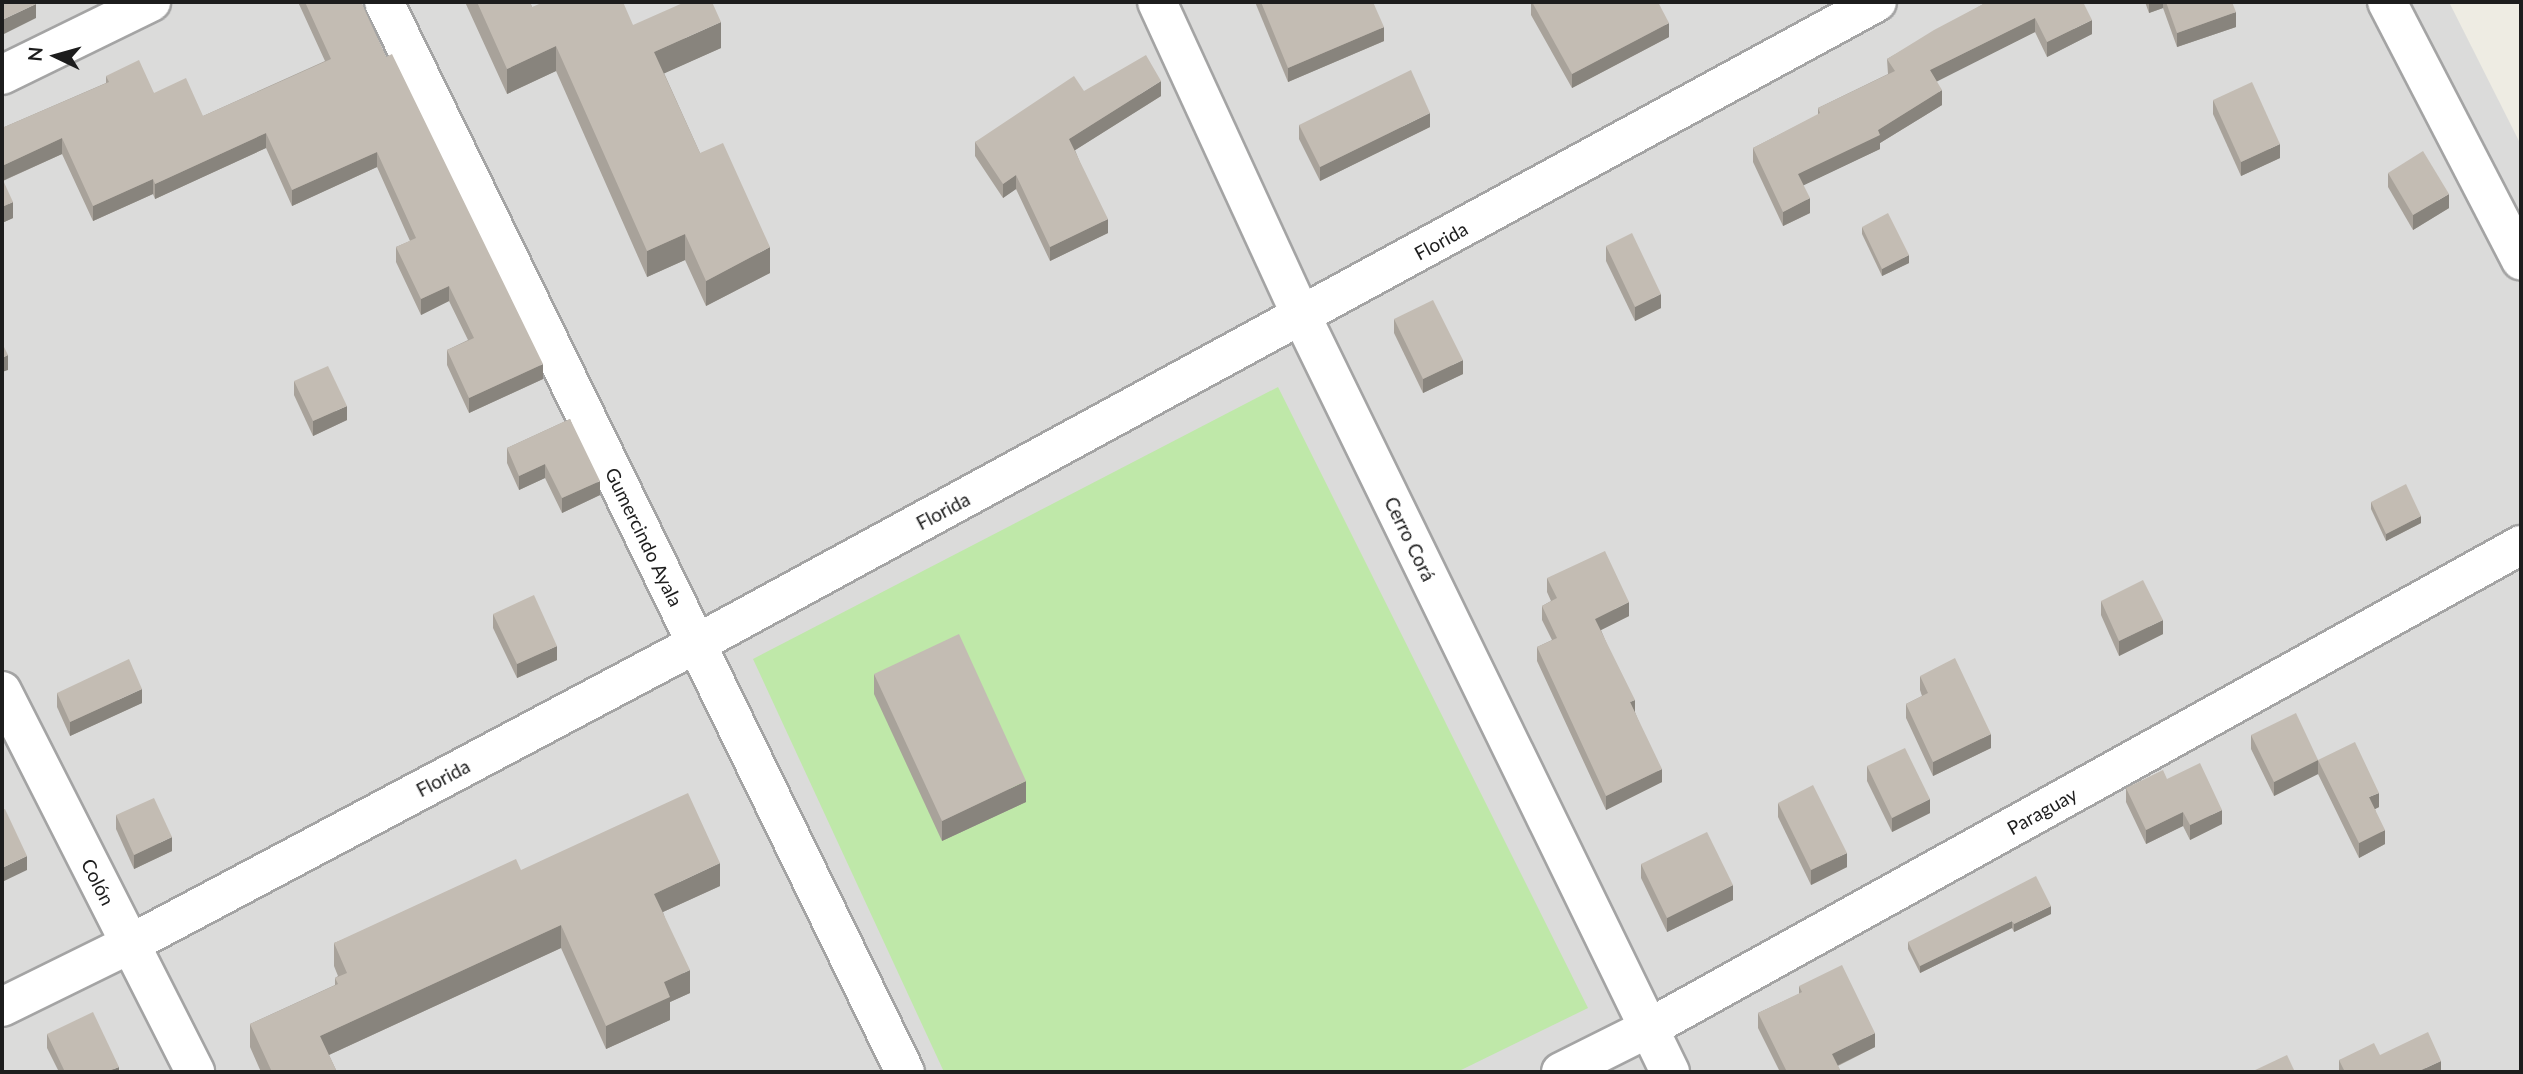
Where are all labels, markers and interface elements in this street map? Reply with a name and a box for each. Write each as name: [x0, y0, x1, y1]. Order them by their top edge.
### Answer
north arrow: [21, 21, 91, 91]
text: N: [22, 46, 47, 62]
street label: Florida: [1410, 217, 1472, 265]
street label: Gumercindo Ayala: [600, 464, 688, 610]
street label: Florida: [912, 487, 974, 535]
street label: Cerro Corá: [1380, 493, 1440, 585]
street label: Florida: [412, 754, 474, 802]
street label: Paraguay: [2003, 783, 2081, 839]
street label: Colón: [77, 855, 119, 909]

